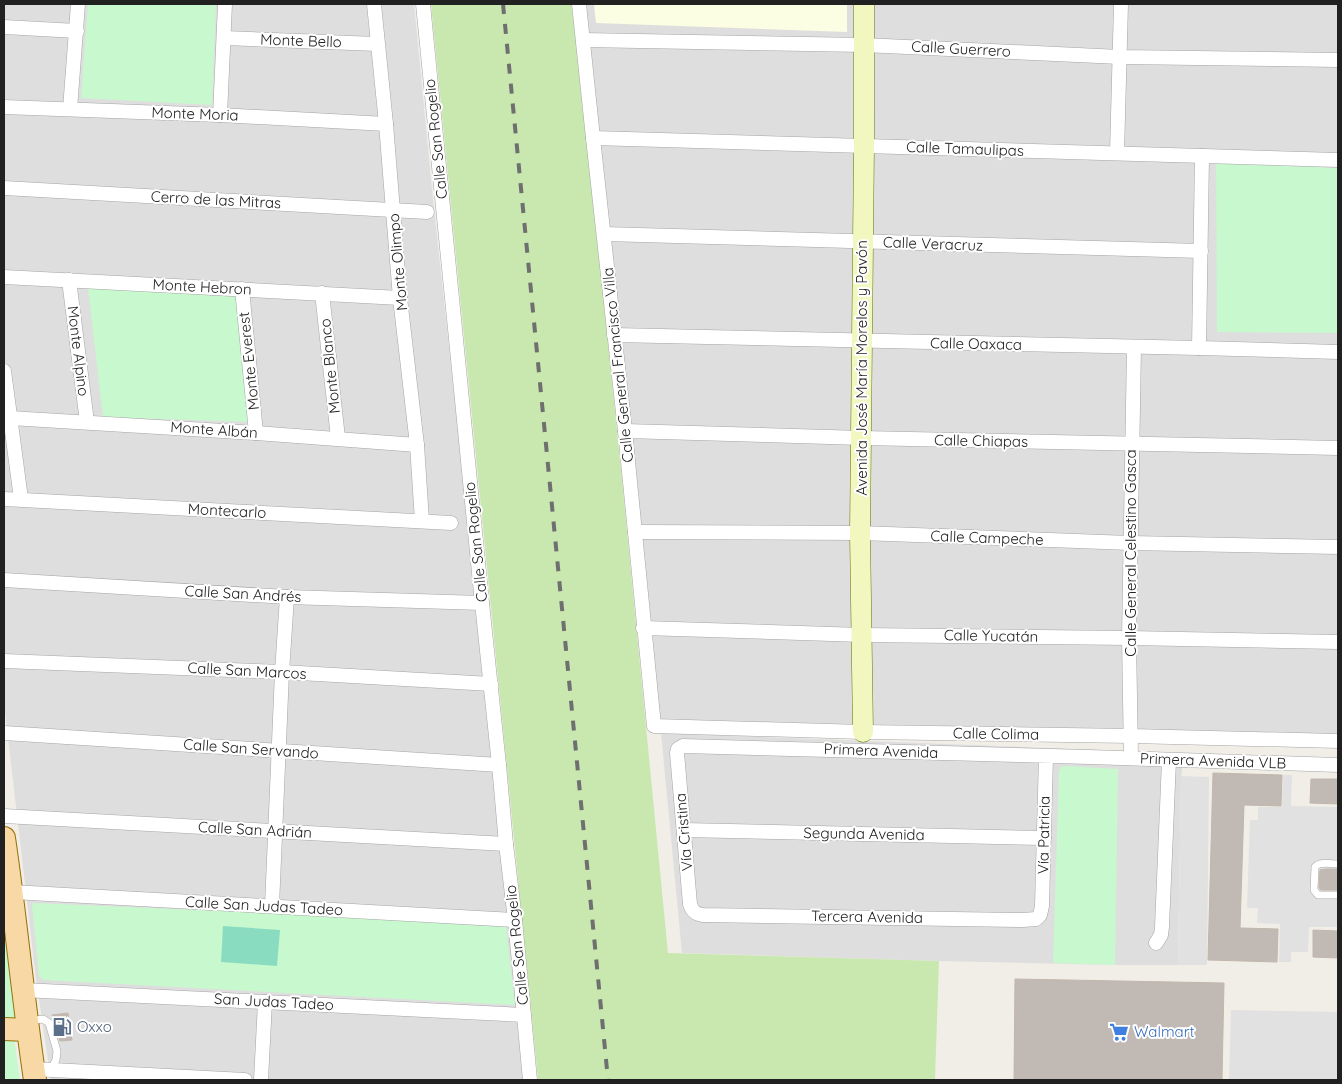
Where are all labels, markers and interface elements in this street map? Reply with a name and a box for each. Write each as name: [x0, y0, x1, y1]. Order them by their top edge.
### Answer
street label: Monte Bello: [260, 30, 342, 51]
street label: Calle Guerrero: [911, 36, 1011, 61]
street label: Calle San Rogelio: [420, 78, 451, 200]
street label: Monte Moria: [151, 102, 239, 125]
street label: Calle Tamaulipas: [906, 137, 1024, 160]
street label: Cerro de las Mitras: [150, 187, 282, 212]
street label: Monte Olimpo: [384, 213, 411, 312]
street label: Calle Veracruz: [883, 232, 983, 255]
street label: Avenida José María Morelos y Pavón: [852, 240, 871, 496]
street label: Calle General Francisco Villa: [598, 266, 637, 464]
street label: Monte Hebron: [152, 274, 252, 299]
street label: Monte Alpino: [64, 305, 93, 397]
street label: Monte Everest: [234, 311, 263, 411]
street label: Monte Blanco: [315, 318, 344, 415]
street label: Calle Oaxaca: [930, 333, 1022, 354]
street label: Monte Albán: [170, 417, 258, 442]
street label: Calle Chiapas: [934, 430, 1028, 451]
street label: Calle General Celestino Gasca: [1121, 449, 1140, 657]
street label: Calle San Rogelio: [460, 481, 491, 603]
street label: Montecarlo: [187, 499, 267, 522]
street label: Calle Campeche: [930, 526, 1044, 549]
street label: Calle San Andrés: [184, 581, 302, 606]
street label: Calle Yucatán: [944, 625, 1038, 646]
street label: Calle San Marcos: [187, 658, 307, 683]
street label: Calle Colima: [953, 723, 1039, 744]
street label: Calle San Servando: [183, 734, 319, 763]
street label: Primera Avenida: [823, 739, 939, 762]
street label: Primera Avenida VLB: [1140, 748, 1287, 773]
street label: Vía Cristina: [671, 792, 696, 872]
street label: Vía Patricia: [1033, 796, 1054, 874]
street label: Calle San Adrián: [198, 817, 312, 842]
street label: Segunda Avenida: [803, 823, 925, 844]
street label: Calle San Rogelio: [501, 884, 532, 1006]
street label: Calle San Judas Tadeo: [185, 892, 344, 919]
street label: Tercera Avenida: [811, 906, 923, 927]
street label: San Judas Tadeo: [214, 989, 334, 1014]
fuel station icon: Oxxo: [51, 1016, 73, 1038]
place label: Oxxo: [77, 1017, 112, 1036]
supermarket icon: Walmart: [1108, 1021, 1130, 1043]
place label: Walmart: [1134, 1022, 1195, 1041]

